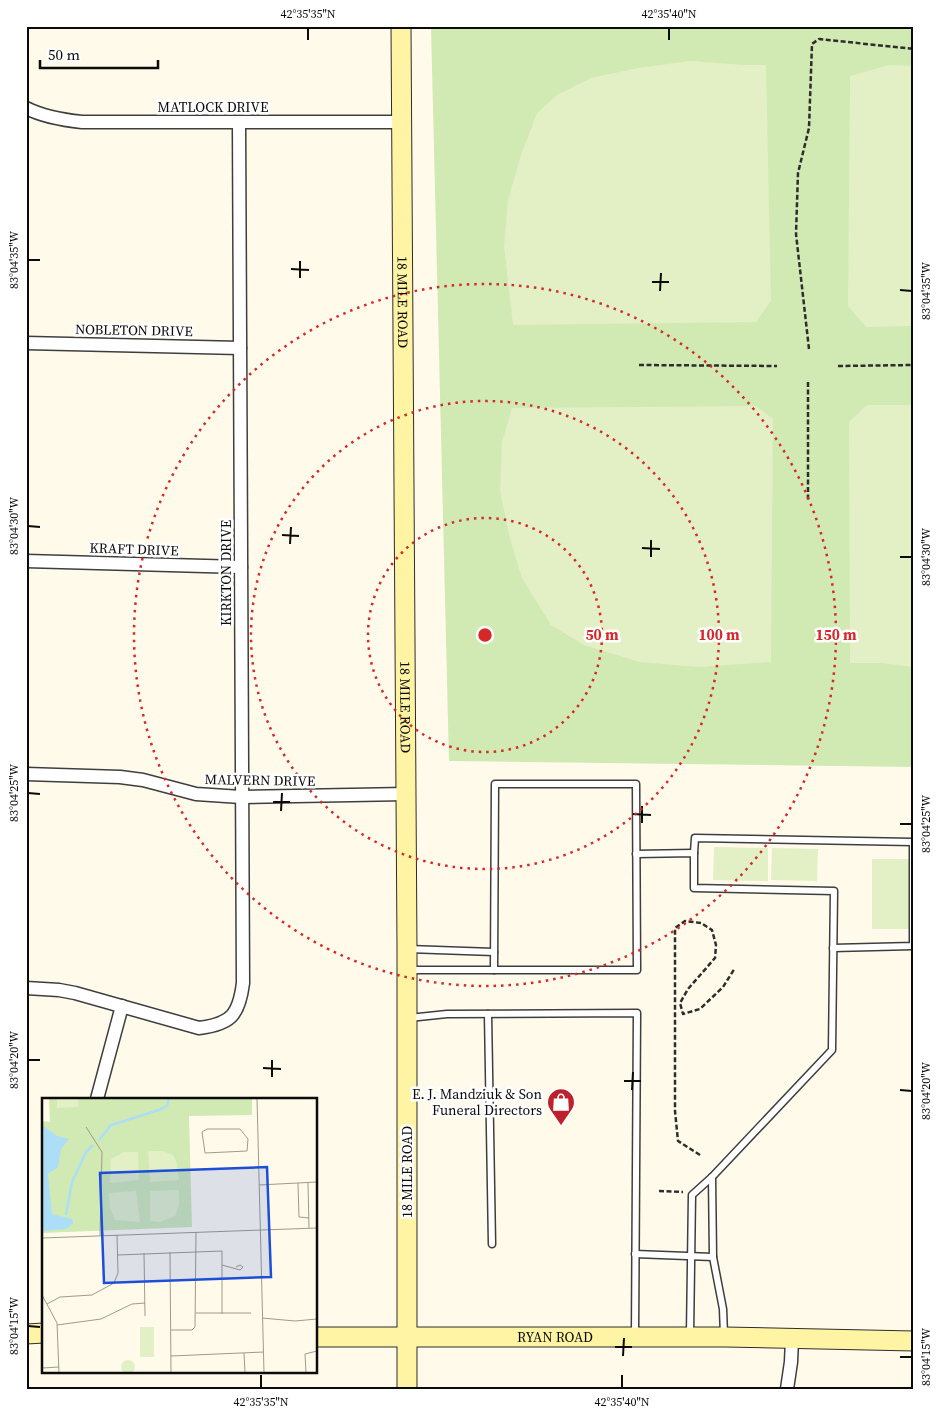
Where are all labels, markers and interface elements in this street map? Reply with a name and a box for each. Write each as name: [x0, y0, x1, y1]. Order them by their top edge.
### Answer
text: 42°35'35"N: [280, 6, 336, 22]
text: 42°35'40"N: [641, 6, 697, 22]
scale bar: [40, 38, 158, 70]
text: 50 m: [48, 44, 80, 65]
street label: MATLOCK DRIVE: [158, 97, 268, 117]
text: 83°04'35"W: [6, 231, 22, 289]
street label: 18 MILE ROAD: [392, 256, 413, 348]
text: 83°04'35"W: [918, 262, 934, 320]
street label: NOBLETON DRIVE: [75, 319, 193, 341]
text: 83°04'30"W: [6, 497, 22, 555]
street label: KIRKTON DRIVE: [216, 520, 236, 626]
text: 83°04'30"W: [918, 528, 934, 586]
street label: KRAFT DRIVE: [89, 537, 179, 561]
text: 50 m: [585, 624, 619, 645]
text: 100 m: [698, 624, 740, 645]
text: 150 m: [815, 624, 857, 645]
centre of rings: [476, 626, 494, 644]
street label: 18 MILE ROAD: [395, 661, 416, 753]
text: 83°04'25"W: [6, 764, 22, 822]
street label: MALVERN DRIVE: [204, 769, 316, 791]
text: 83°04'25"W: [918, 795, 934, 853]
text: 83°04'20"W: [6, 1031, 22, 1089]
text: 83°04'20"W: [918, 1062, 934, 1120]
place label: E. J. Mandziuk & Son Funeral Directors: [412, 1084, 543, 1120]
shop icon: E. J. Mandziuk & Son Funeral Directors: [546, 1087, 576, 1126]
inset map: [42, 1098, 318, 1372]
street label: 18 MILE ROAD: [397, 1126, 417, 1218]
text: 83°04'15"W: [6, 1297, 22, 1355]
street label: RYAN ROAD: [517, 1327, 593, 1347]
text: 83°04'15"W: [918, 1328, 934, 1386]
text: 42°35'35"N: [233, 1394, 289, 1410]
text: 42°35'40"N: [594, 1394, 650, 1410]

